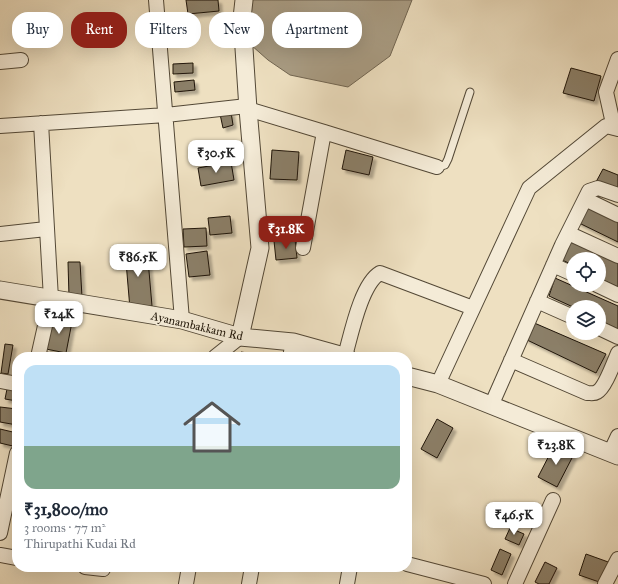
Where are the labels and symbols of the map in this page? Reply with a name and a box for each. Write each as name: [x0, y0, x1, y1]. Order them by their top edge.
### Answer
pin: ₹30.5K: [183, 140, 249, 174]
pin: ₹31.8K: [253, 216, 319, 250]
pin: ₹86.5K: [105, 244, 171, 278]
pin: ₹24K: [35, 301, 83, 335]
street label: Ayanambakkam Rd: [149, 308, 244, 343]
pin: ₹23.8K: [523, 432, 589, 466]
pin: ₹46.5K: [481, 502, 547, 536]

